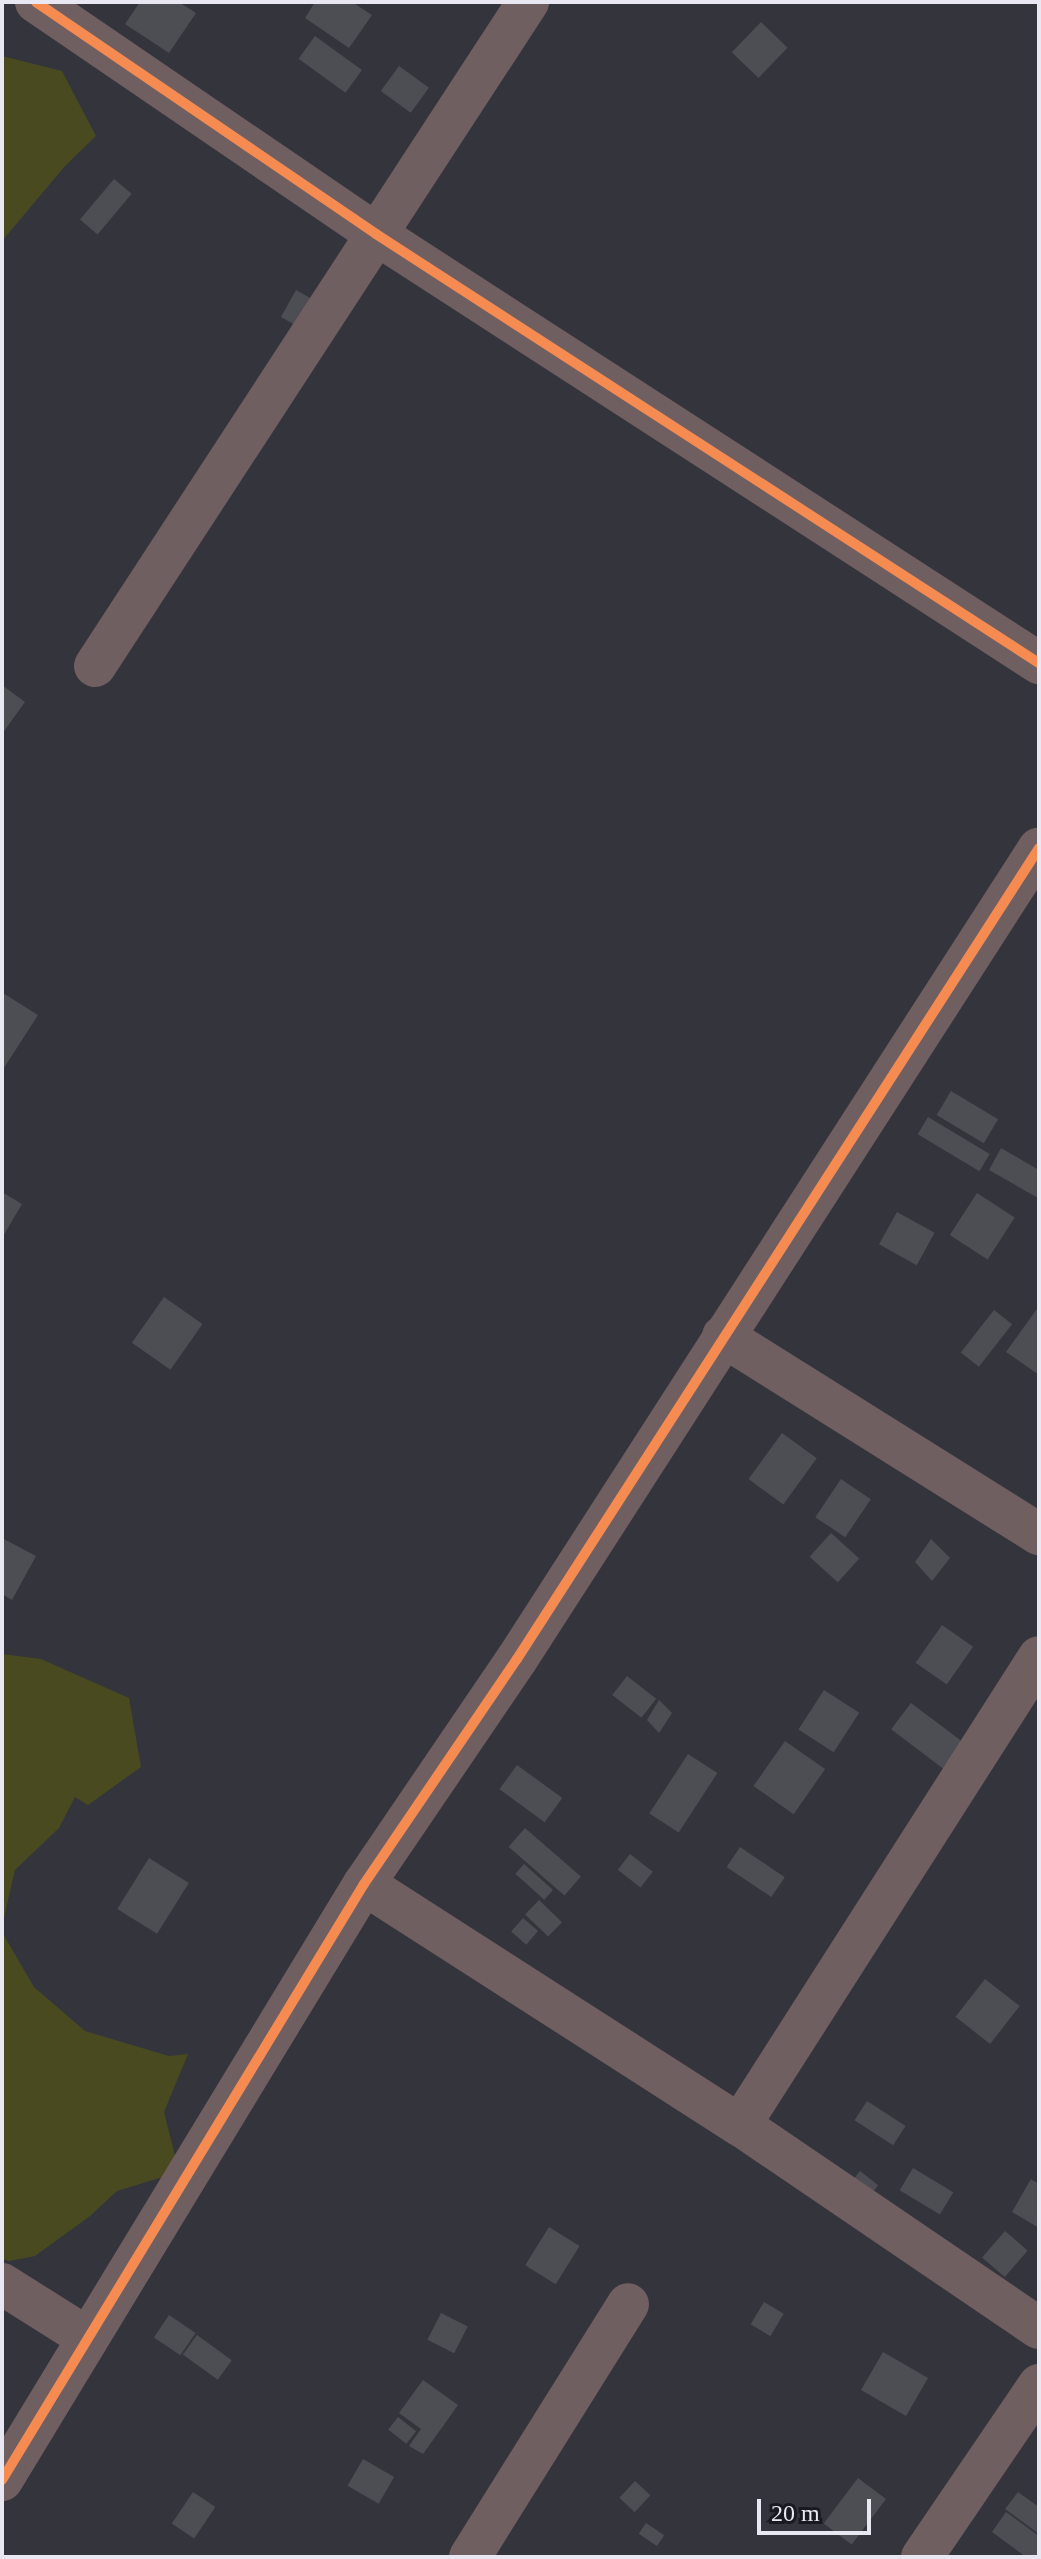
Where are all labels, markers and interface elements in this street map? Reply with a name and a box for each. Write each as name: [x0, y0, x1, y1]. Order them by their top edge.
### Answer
scale bar: [761, 2483, 875, 2533]
text: 20 m: [771, 2500, 820, 2526]

